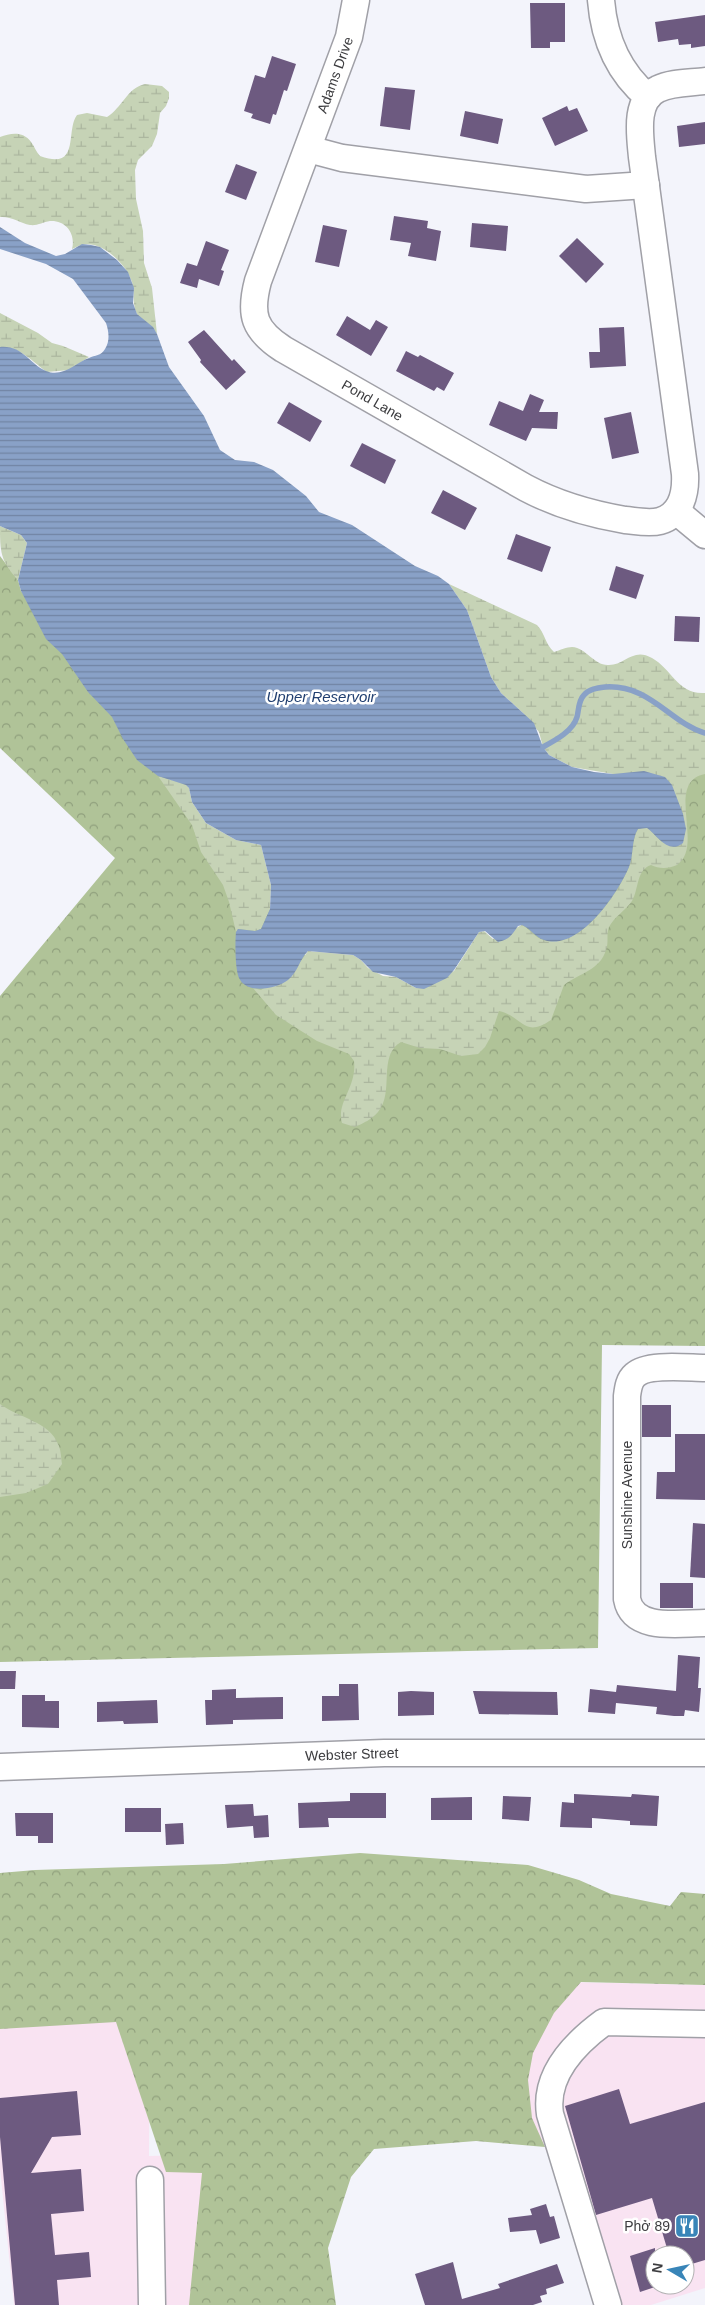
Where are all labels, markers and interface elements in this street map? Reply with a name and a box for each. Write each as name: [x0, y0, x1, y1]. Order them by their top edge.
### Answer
street label: Adams Drive: [314, 34, 356, 115]
street label: Pond Lane: [339, 376, 406, 424]
water label: Upper Reservoir: [266, 688, 377, 705]
street label: Sunshine Avenue: [619, 1440, 635, 1549]
street label: Webster Street: [305, 1745, 398, 1764]
restaurant icon: Phở 89: [674, 2213, 700, 2239]
place label: Phở 89: [624, 2218, 670, 2234]
north arrow: [645, 2245, 695, 2295]
text: N: [648, 2262, 666, 2274]

